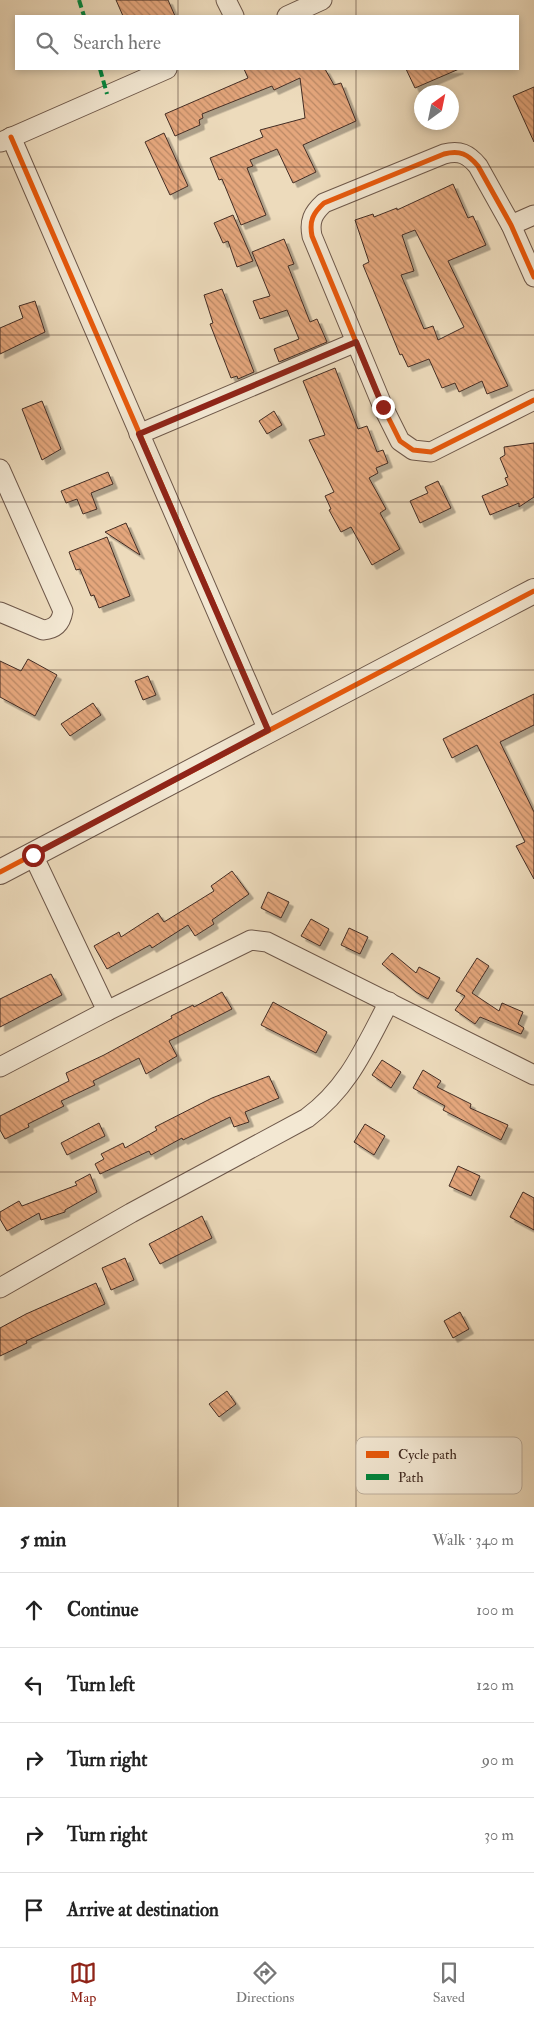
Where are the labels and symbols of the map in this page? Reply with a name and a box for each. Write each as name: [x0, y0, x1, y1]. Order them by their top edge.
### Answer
north arrow: [414, 85, 459, 130]
route end: [372, 396, 395, 419]
route start: [22, 844, 45, 867]
legend: [356, 1437, 522, 1494]
text: Cycle path: [398, 1446, 458, 1464]
text: Path: [398, 1469, 424, 1486]

